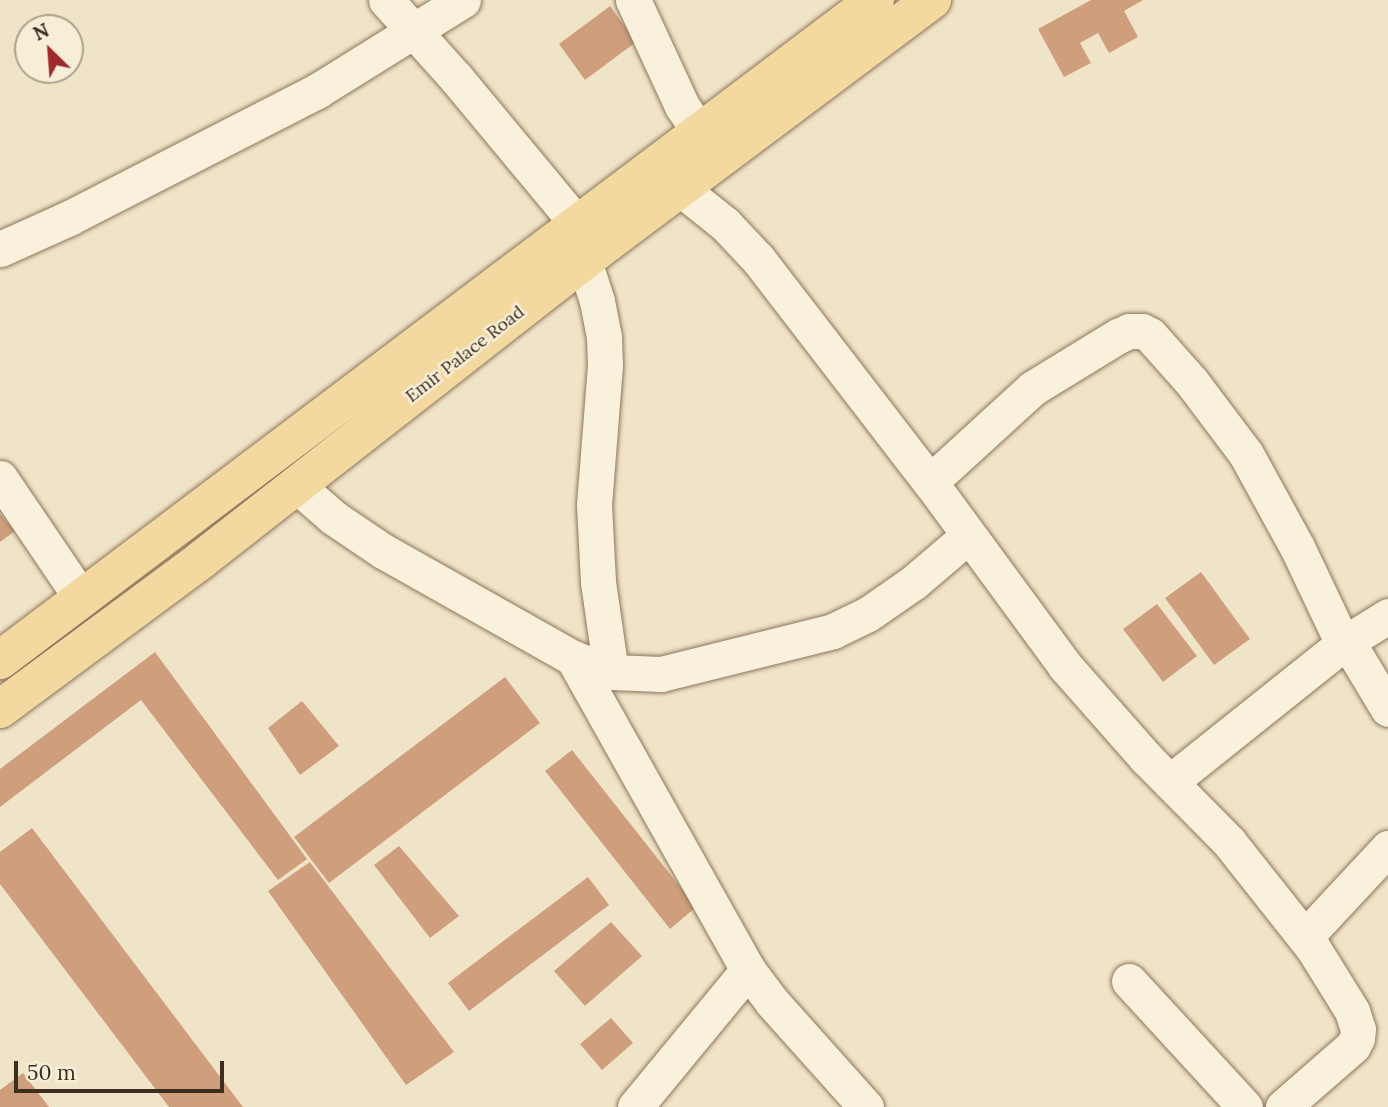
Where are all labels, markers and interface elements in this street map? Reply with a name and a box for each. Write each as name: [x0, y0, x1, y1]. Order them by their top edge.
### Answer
north arrow: [14, 14, 84, 84]
text: N: [29, 18, 53, 46]
street label: Emir Palace Road: [401, 301, 529, 407]
scale bar: [18, 1048, 228, 1092]
text: 50 m: [27, 1059, 76, 1086]

